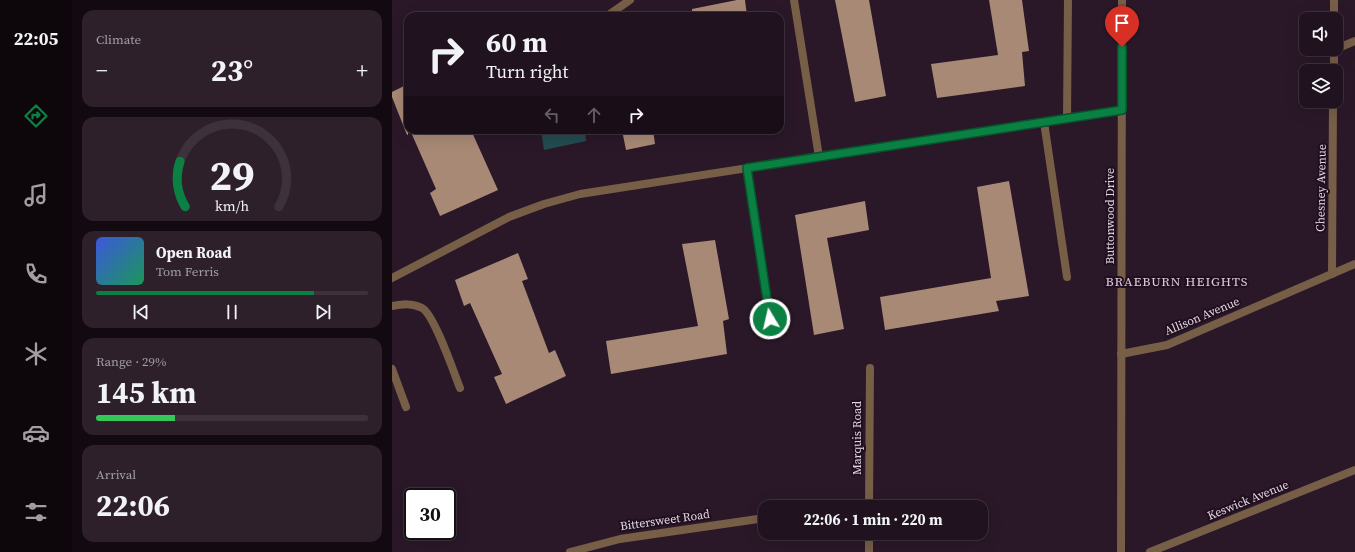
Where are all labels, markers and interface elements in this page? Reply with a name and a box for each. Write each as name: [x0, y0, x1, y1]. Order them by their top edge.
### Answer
pin: [1105, 6, 1139, 47]
icon: arrive: [1111, 12, 1133, 34]
map controls: [1299, 12, 1343, 108]
button: sound: [1299, 12, 1343, 56]
text: 60 m: [486, 23, 548, 61]
text: 22:05: [14, 26, 58, 51]
icon: right: [420, 28, 472, 80]
text: Climate: [96, 31, 141, 48]
text: 23°: [211, 50, 253, 91]
text: −: [96, 55, 108, 85]
text: +: [356, 55, 368, 85]
text: Turn right: [486, 59, 568, 84]
button: layers: [1299, 64, 1343, 108]
icon: directions: [22, 102, 50, 130]
icon: left: [541, 104, 563, 126]
icon: ahead: [583, 104, 605, 126]
icon: right: [625, 104, 647, 126]
street label: Chesney Avenue: [1312, 144, 1330, 232]
text: 29: [209, 147, 255, 204]
street label: Buttonwood Drive: [1102, 168, 1118, 264]
icon: music: [22, 181, 50, 209]
text: km/h: [215, 196, 249, 216]
text: Open Road: [156, 242, 231, 263]
icon: phone: [22, 260, 50, 288]
text: Tom Ferris: [156, 263, 219, 280]
district label: BRAEBURN HEIGHTS: [1106, 273, 1248, 290]
street label: Allison Avenue: [1162, 293, 1242, 339]
position arrow: [749, 298, 791, 340]
icon: previous: [130, 301, 152, 323]
icon: pause: [221, 301, 243, 323]
icon: next: [312, 301, 334, 323]
icon: climate: [22, 340, 50, 368]
text: Range · 29%: [96, 353, 167, 370]
text: 145 km: [96, 372, 196, 413]
street label: Marquis Road: [849, 401, 865, 475]
icon: car: [22, 419, 50, 447]
text: Arrival: [96, 466, 136, 483]
street label: Keswick Avenue: [1205, 476, 1291, 524]
text: 22:06: [96, 485, 170, 526]
speed limit sign: 30: [404, 488, 456, 540]
icon: filters: [22, 498, 50, 526]
street label: Bittersweet Road: [619, 506, 711, 534]
text: 22:06 · 1 min · 220 m: [804, 509, 943, 530]

